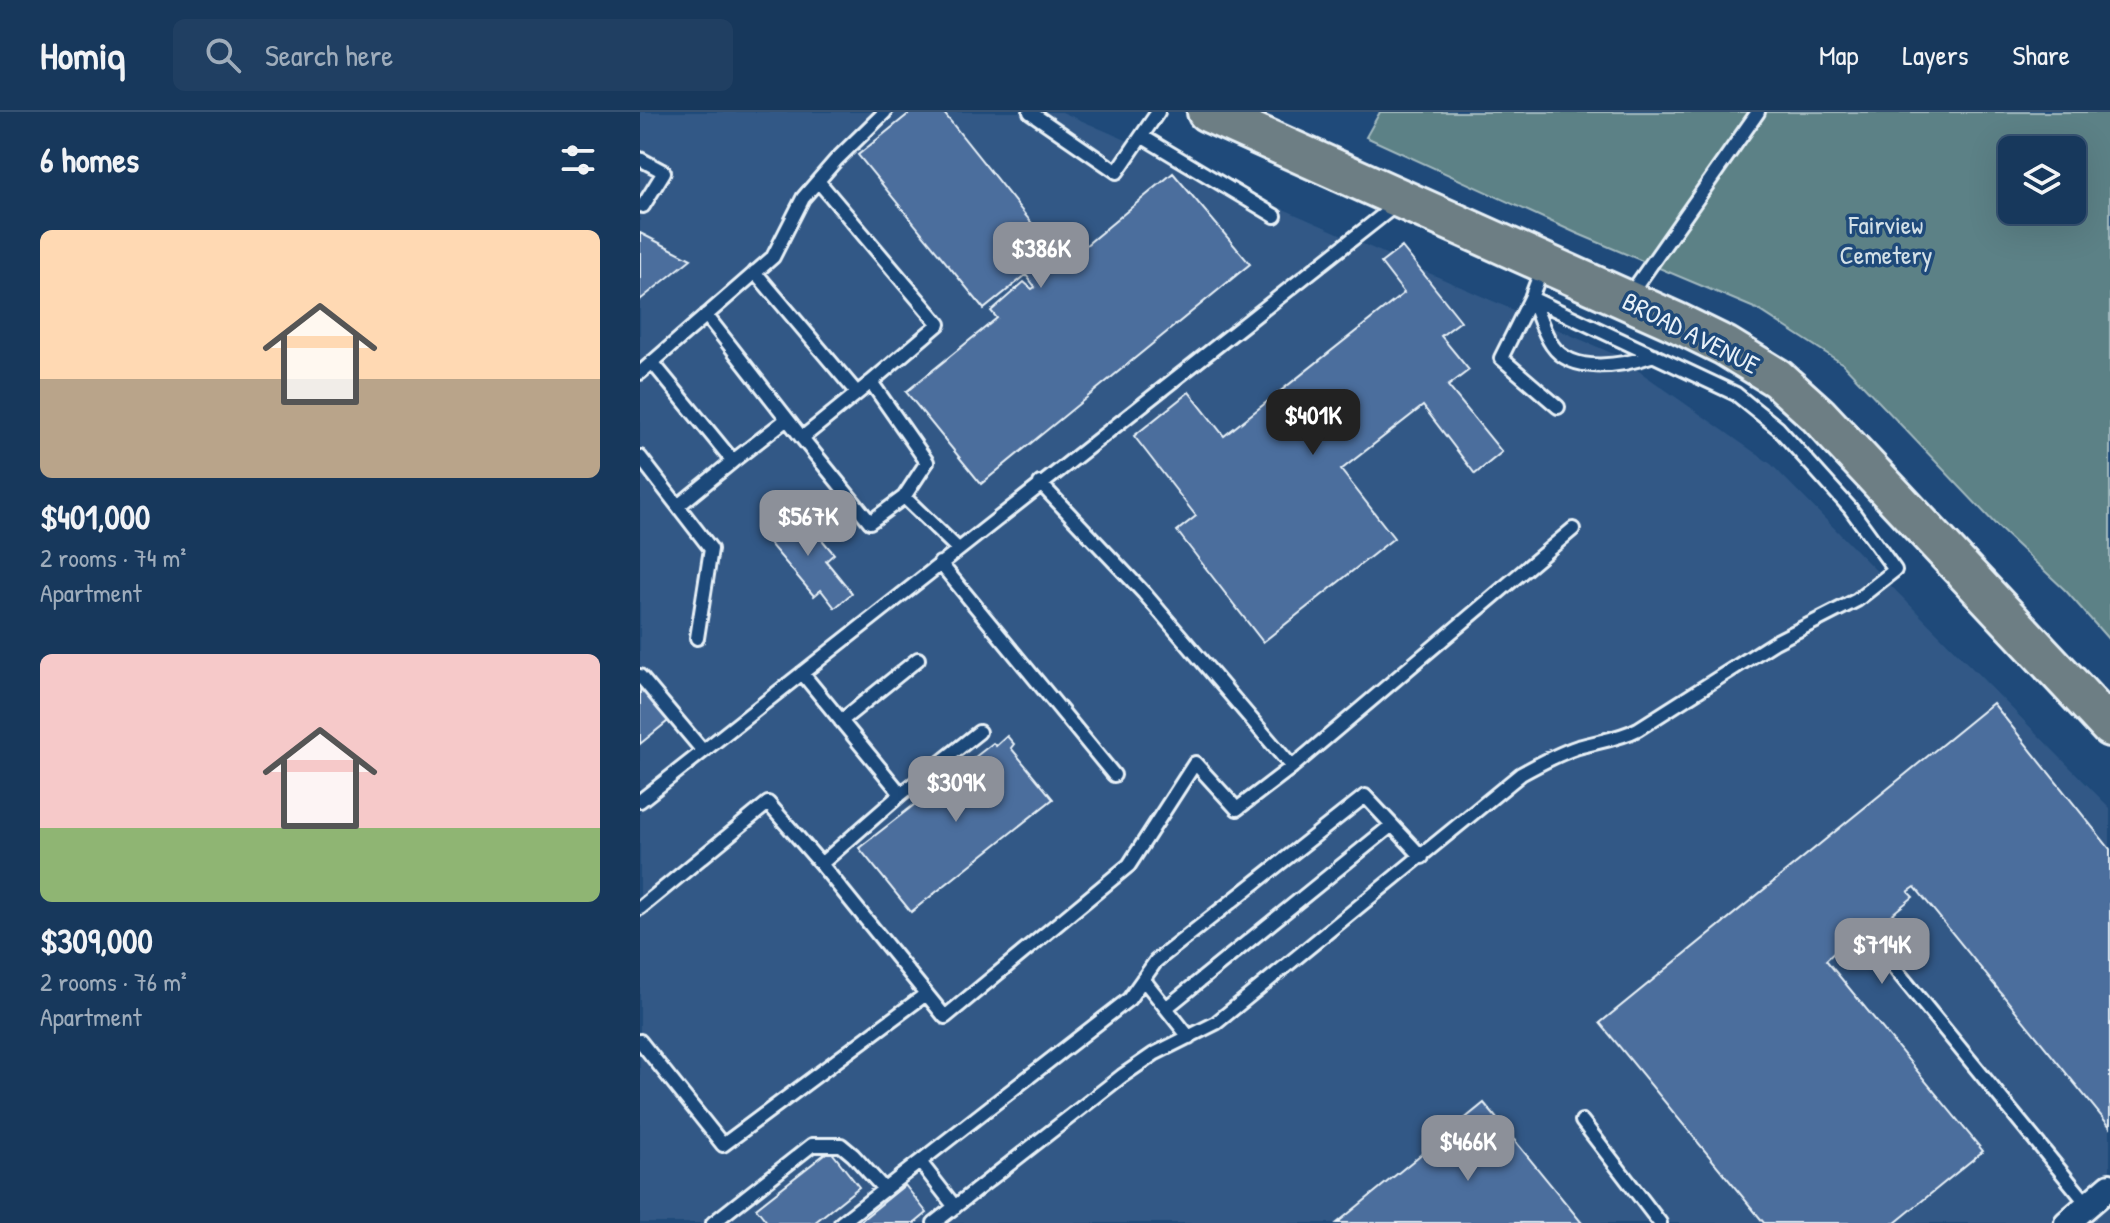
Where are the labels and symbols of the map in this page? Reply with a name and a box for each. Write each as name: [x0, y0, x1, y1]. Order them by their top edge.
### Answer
park label: Fairview Cemetery: [1840, 207, 1932, 272]
pin: $386K: [985, 222, 1097, 290]
street label: BROAD AVENUE: [1617, 283, 1766, 382]
pin: $401K: [1257, 389, 1369, 457]
pin: $567K: [752, 490, 864, 558]
pin: $309K: [900, 756, 1012, 824]
pin: $714K: [1826, 918, 1938, 986]
pin: $466K: [1412, 1115, 1524, 1183]

